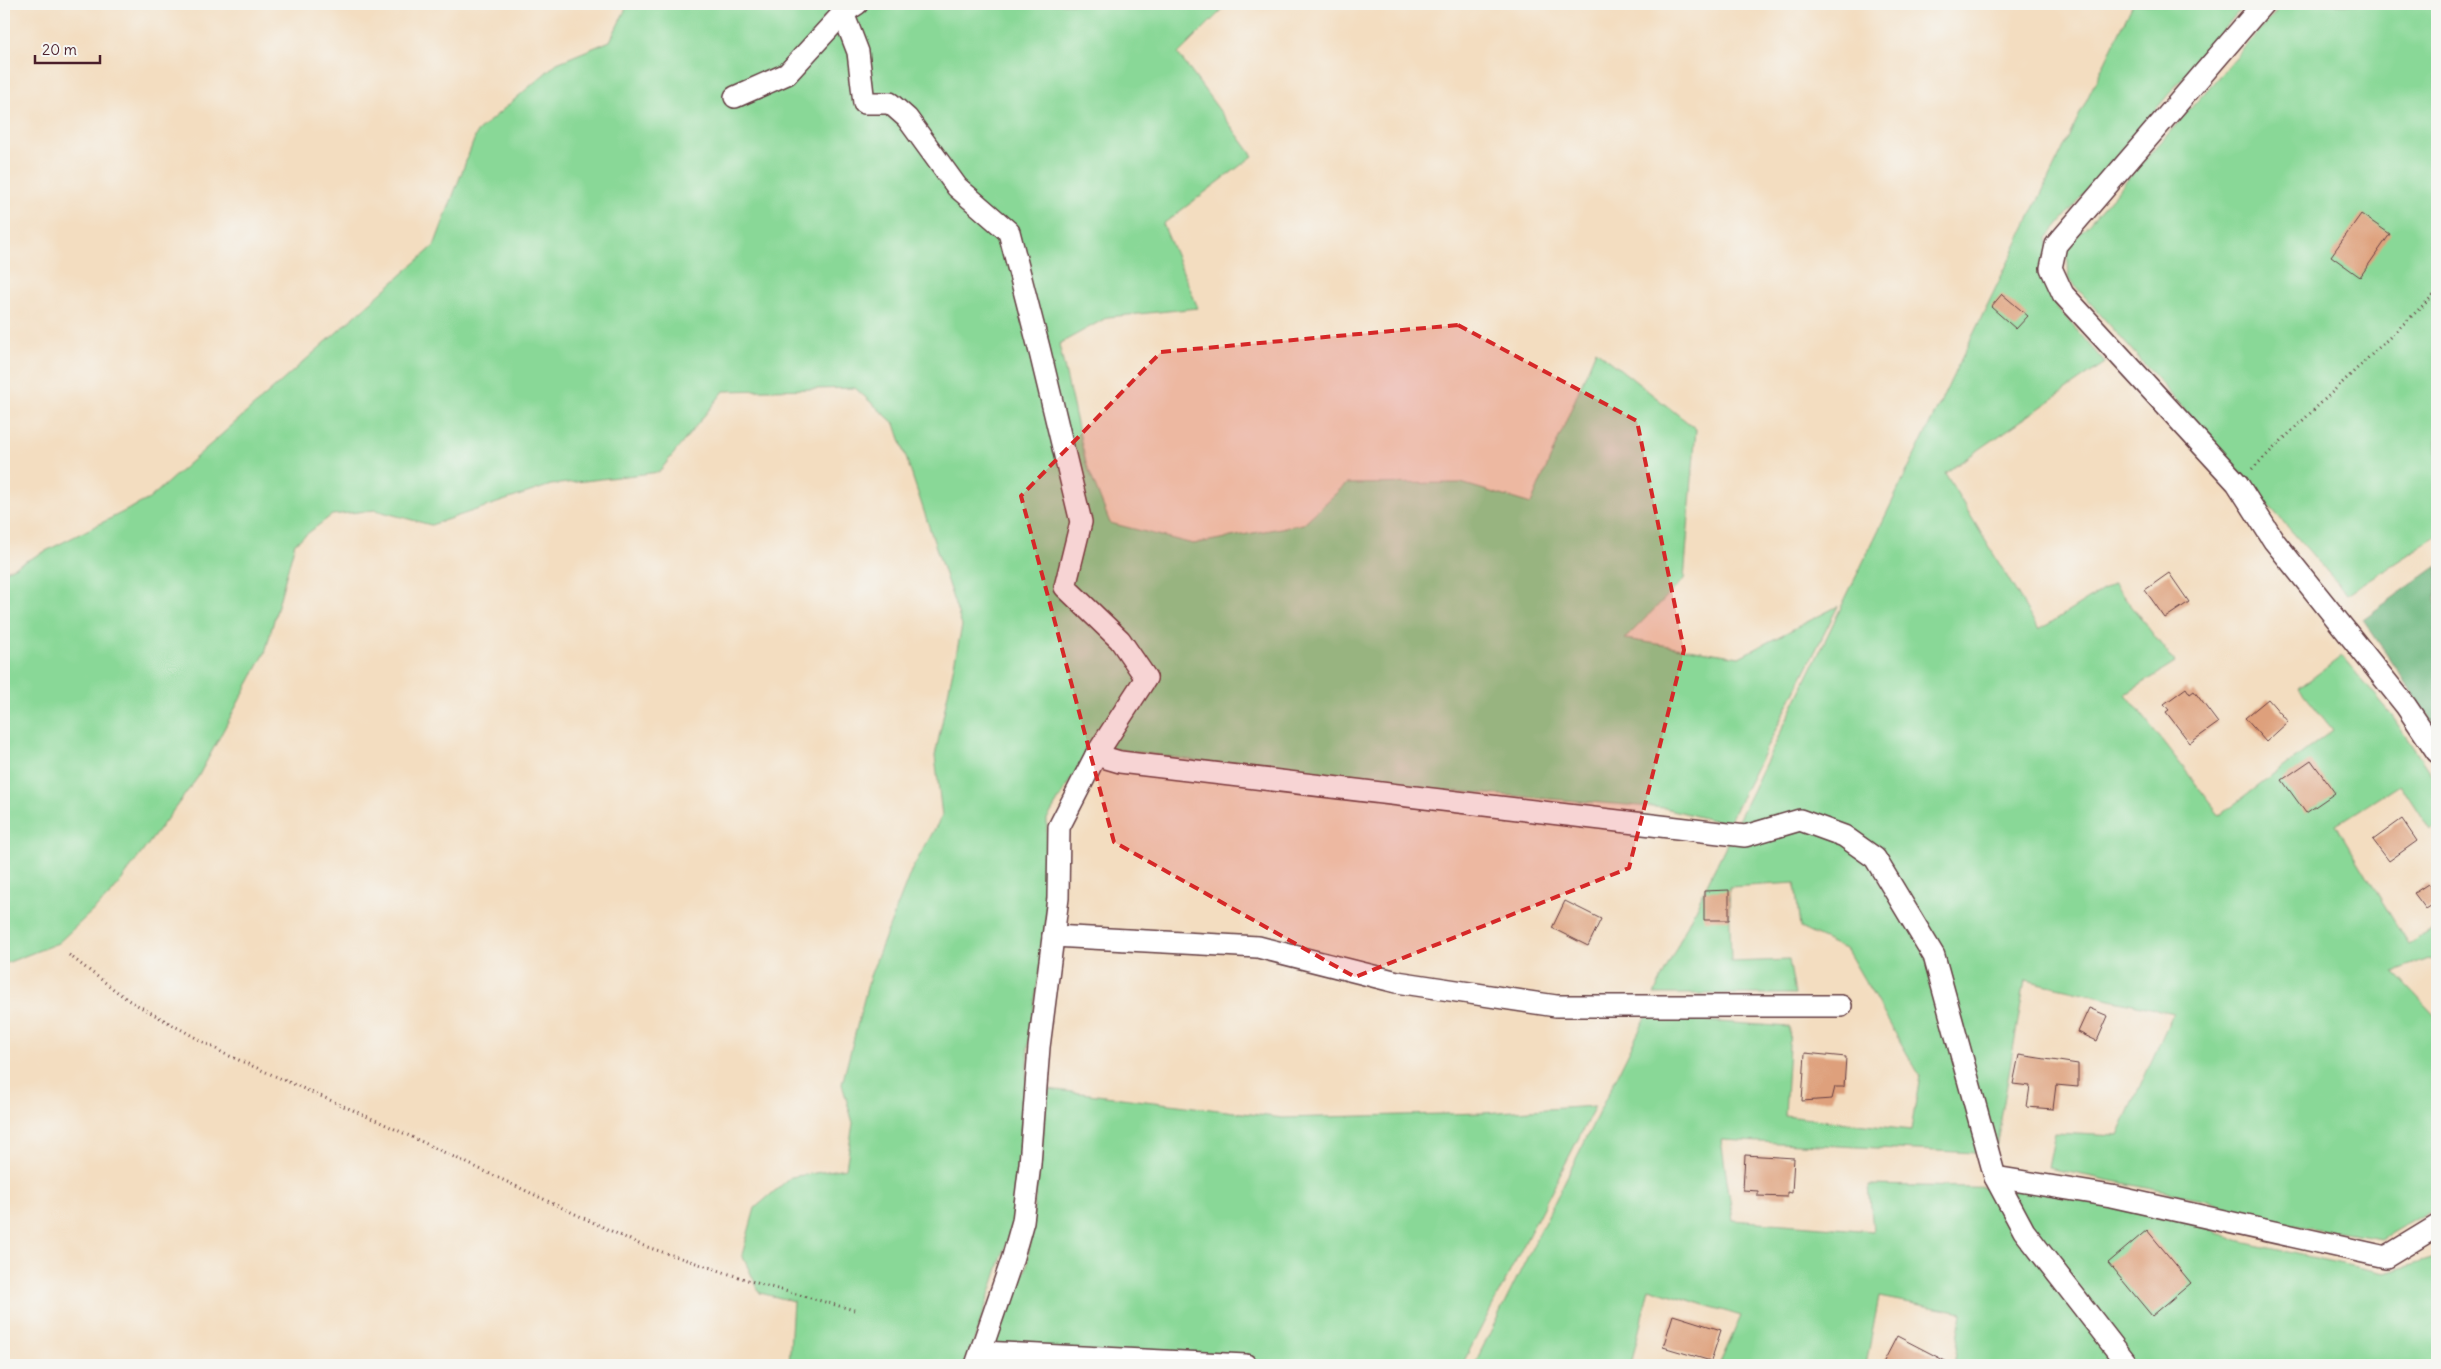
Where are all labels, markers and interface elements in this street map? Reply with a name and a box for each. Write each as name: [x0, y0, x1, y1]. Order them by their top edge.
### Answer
scale bar: [35, 32, 100, 64]
text: 20 m: [42, 40, 77, 59]

